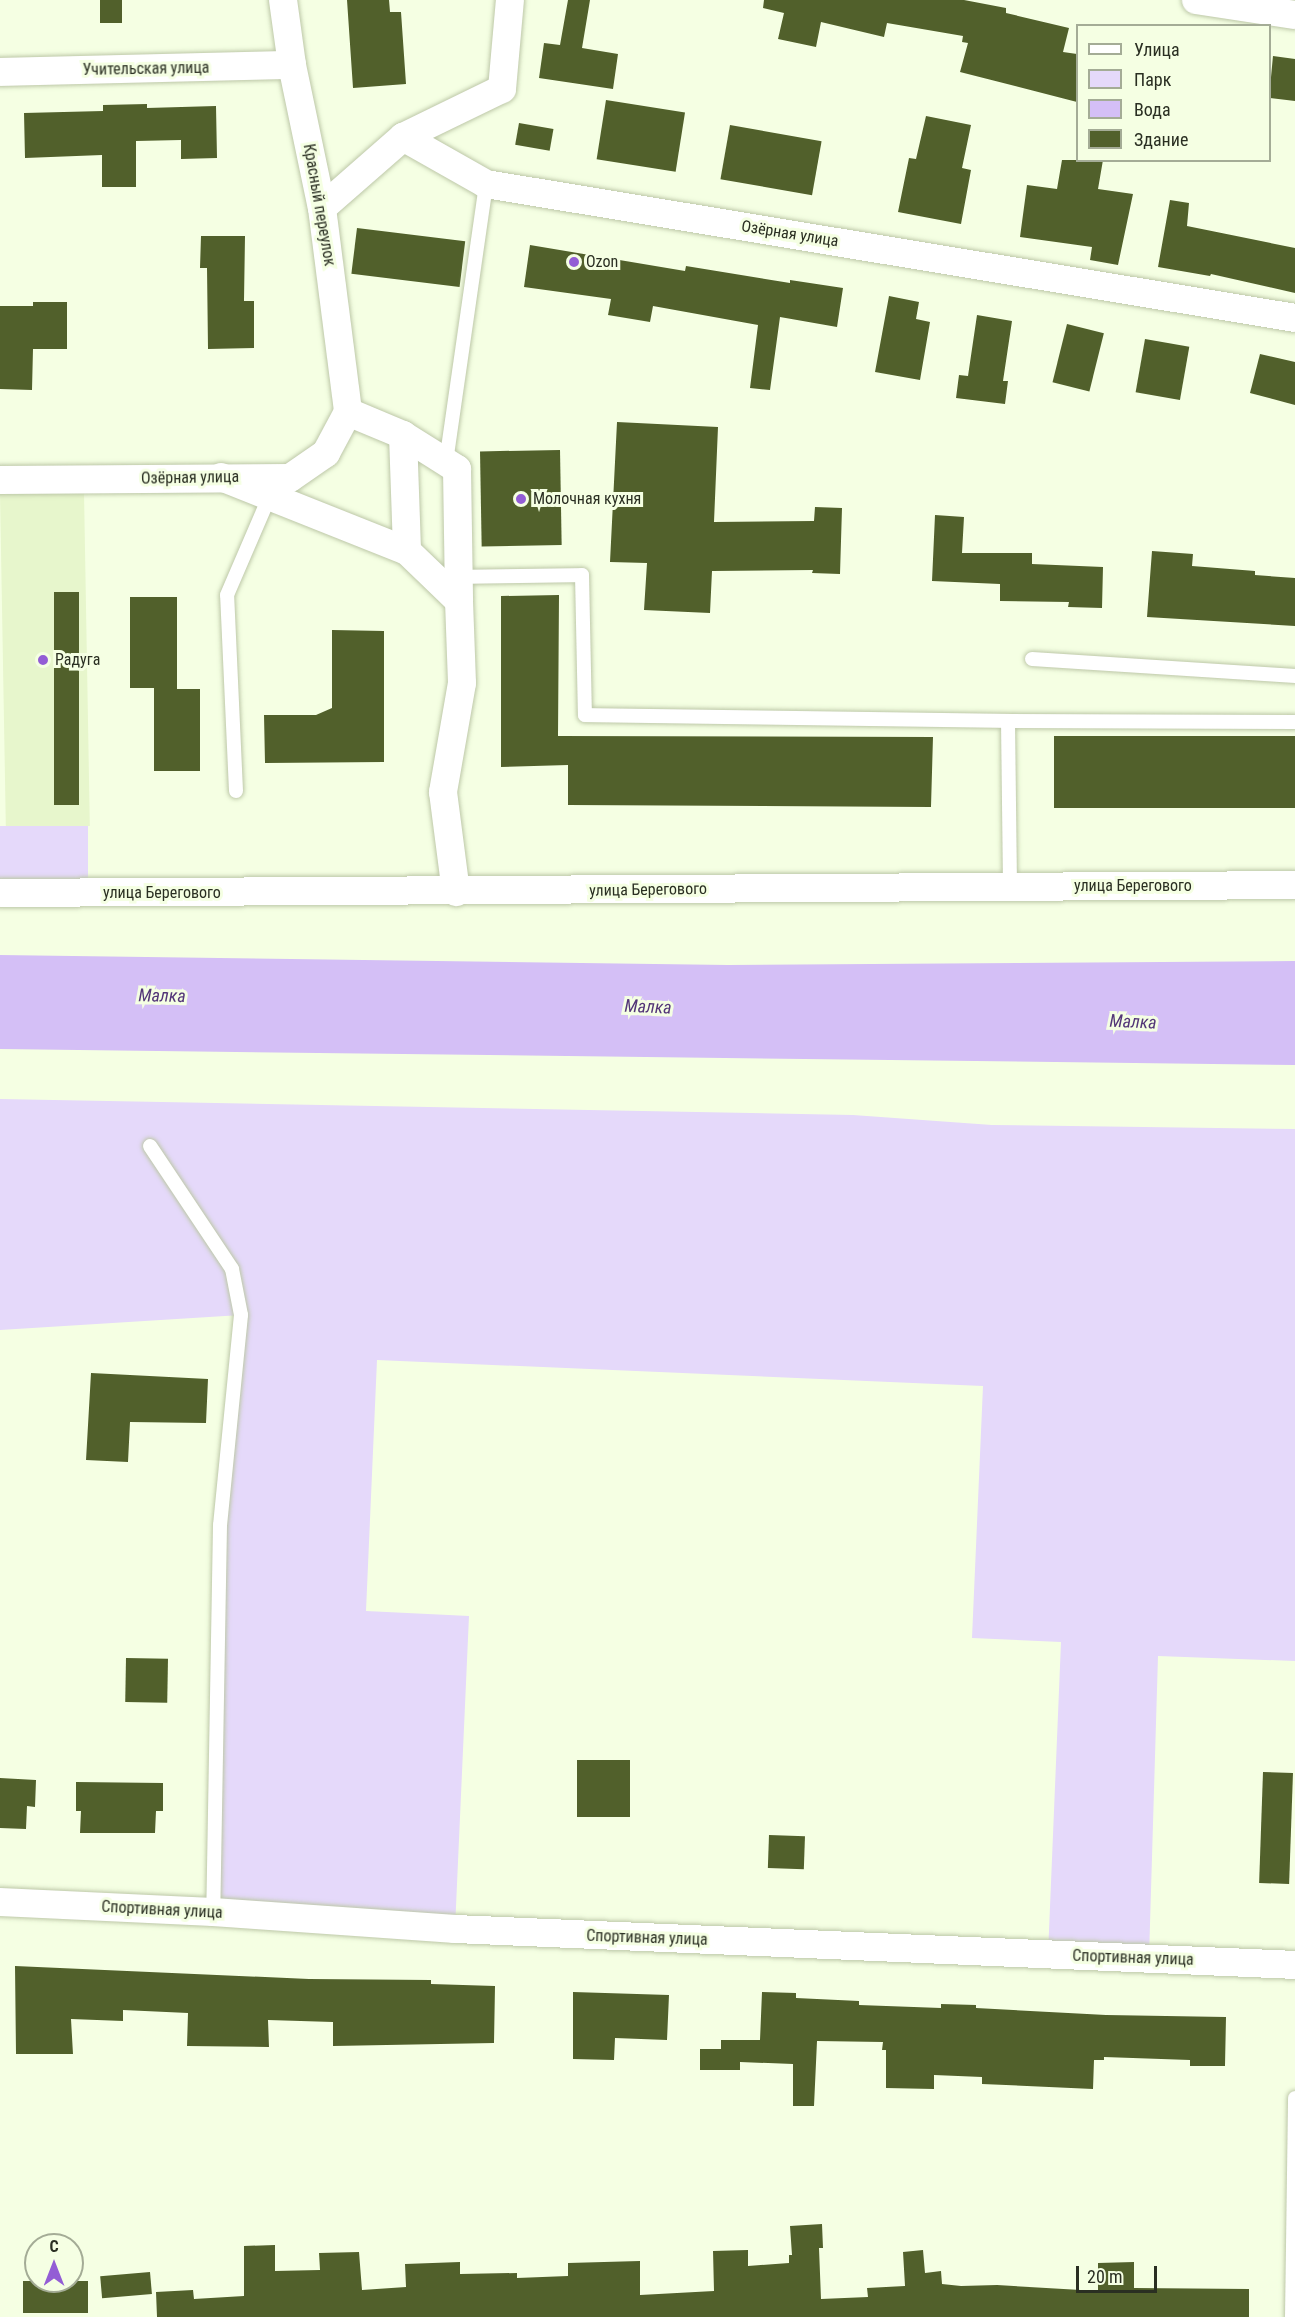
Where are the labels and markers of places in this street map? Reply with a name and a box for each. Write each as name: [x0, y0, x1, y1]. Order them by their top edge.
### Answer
place label: Ozon: [586, 252, 618, 272]
marker: Ozon: [567, 255, 581, 269]
place label: Молочная кухня: [533, 489, 641, 509]
marker: Молочная кухня: [514, 492, 528, 506]
place label: Радуга: [55, 650, 100, 670]
marker: Радуга: [36, 653, 50, 667]

